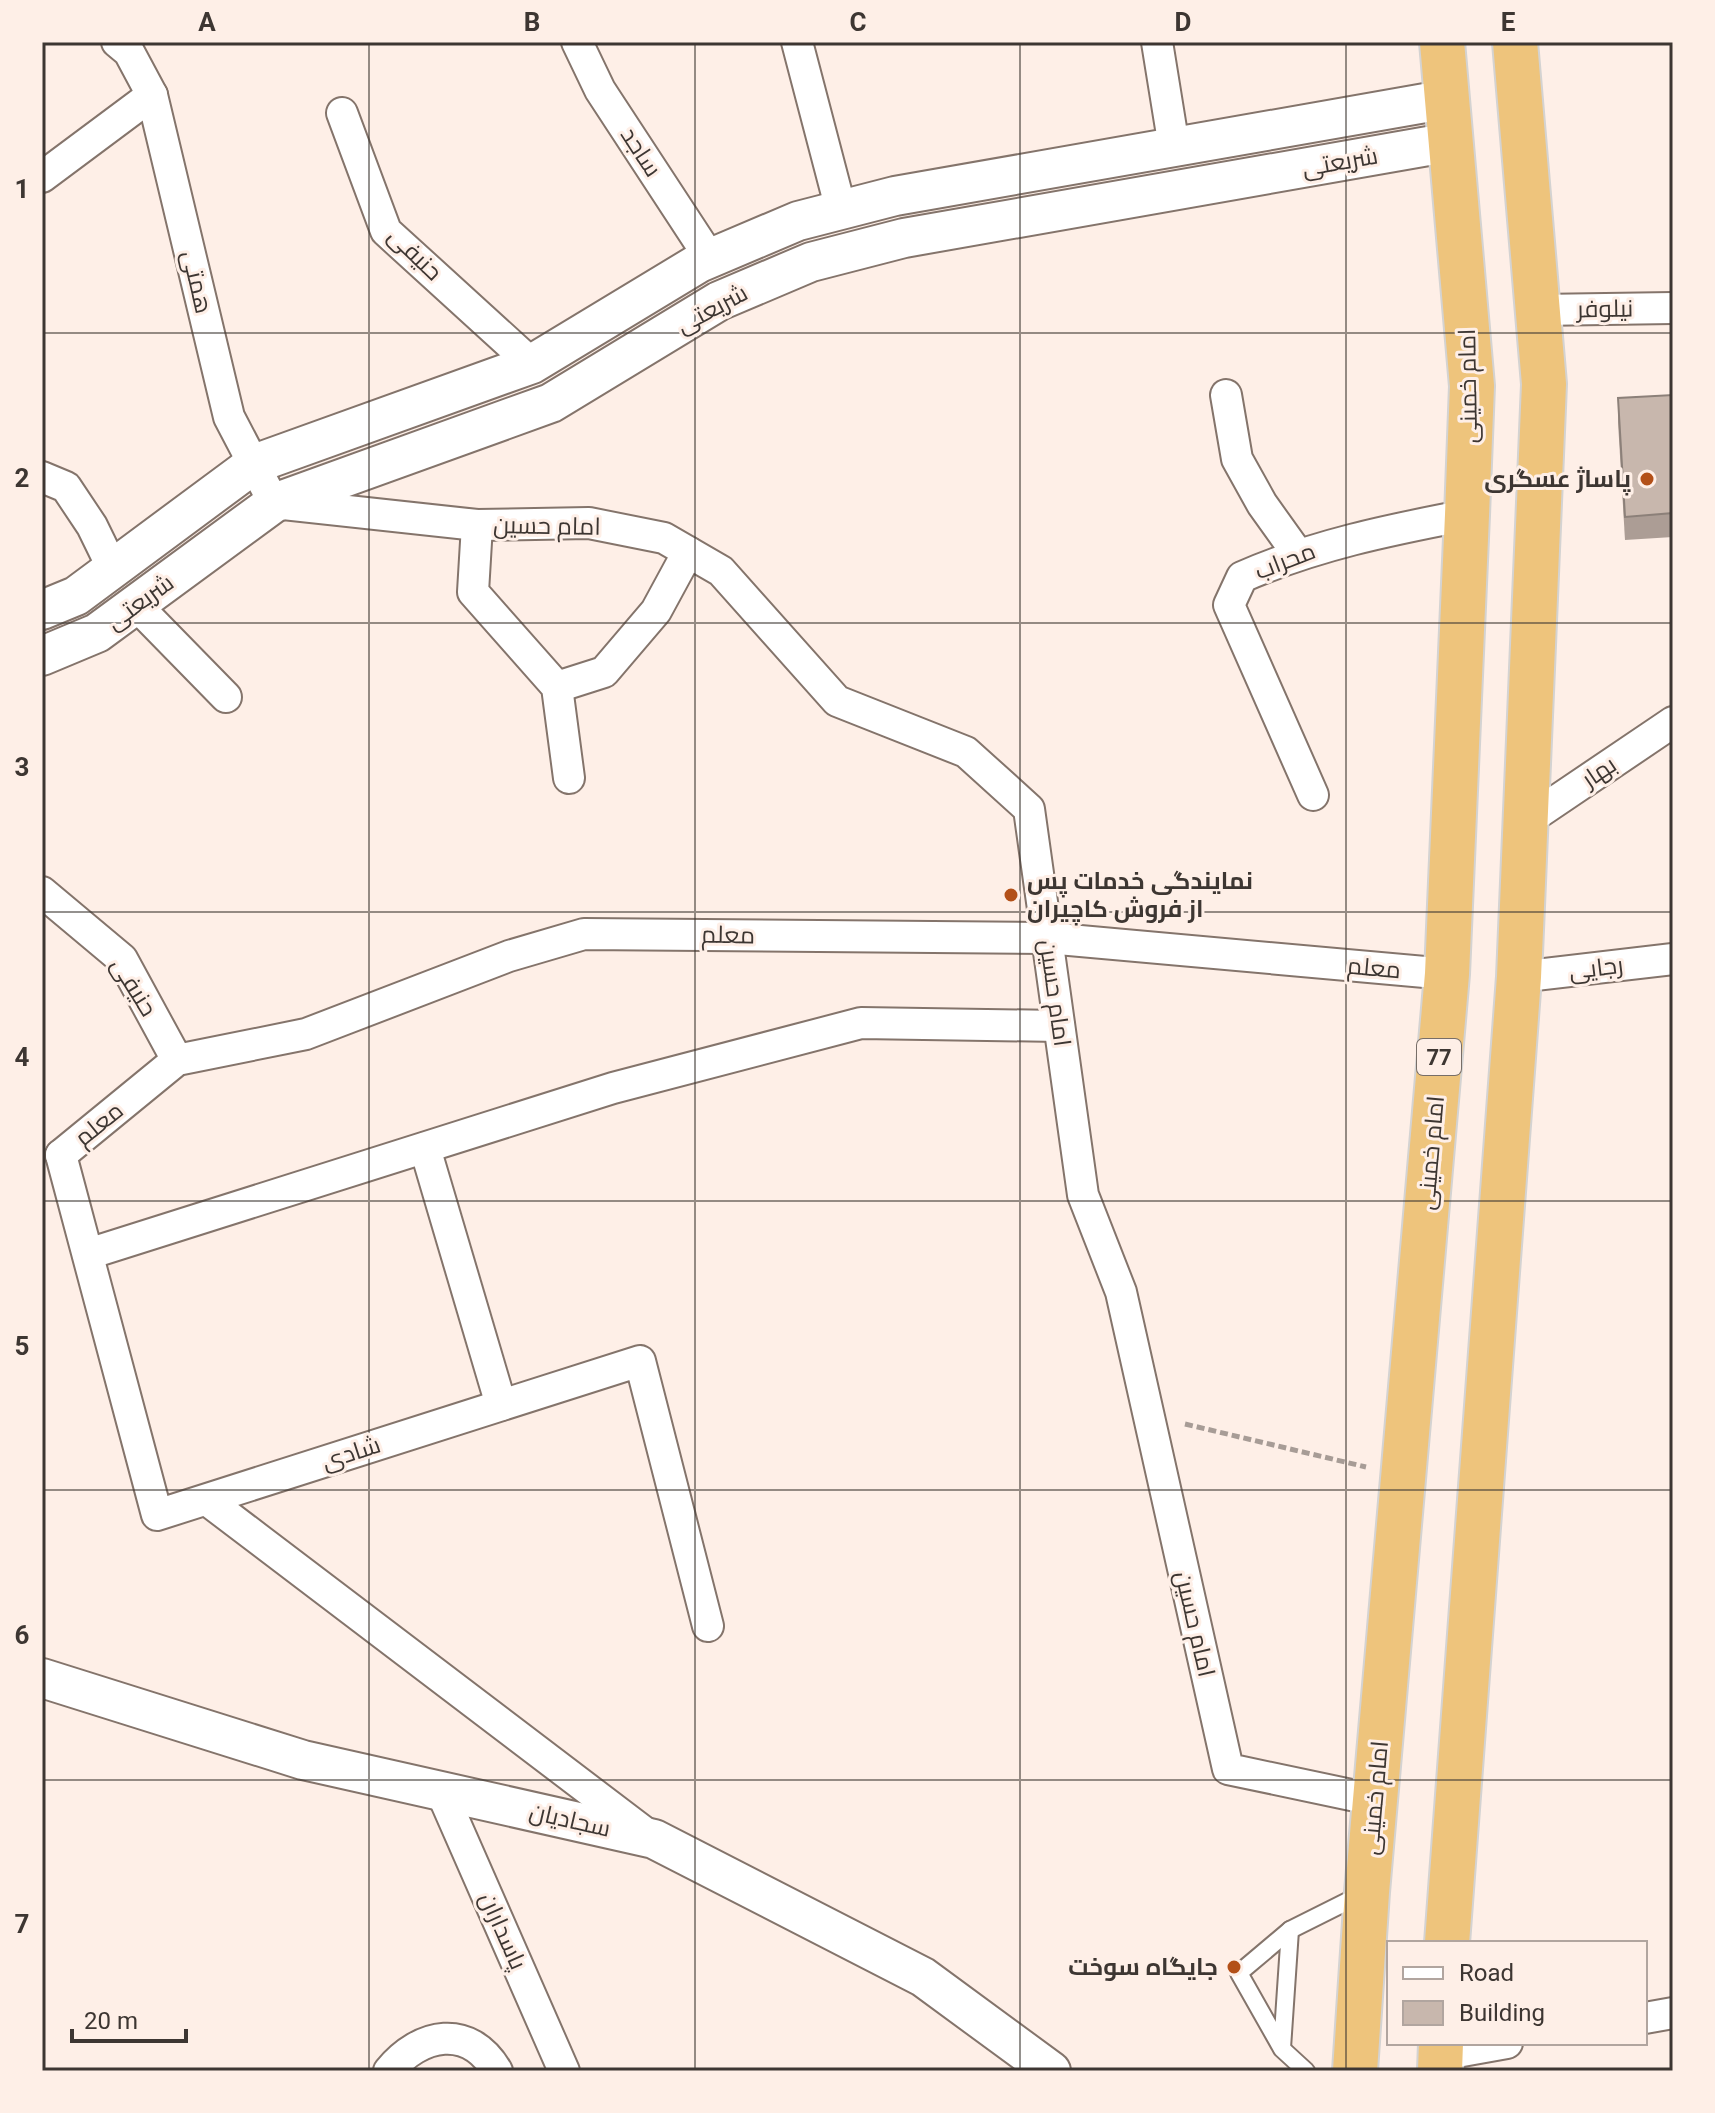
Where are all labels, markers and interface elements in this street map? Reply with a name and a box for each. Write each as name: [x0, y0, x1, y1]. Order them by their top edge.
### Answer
text: A: [198, 7, 216, 37]
text: B: [524, 7, 540, 37]
text: C: [849, 7, 867, 37]
text: D: [1175, 7, 1191, 37]
text: E: [1501, 7, 1516, 37]
street label: ساجد: [615, 122, 667, 182]
street label: شریعتی: [1300, 142, 1380, 182]
text: 1: [15, 174, 29, 204]
street label: حنیفی: [382, 222, 448, 286]
street label: همتی: [176, 248, 218, 316]
street label: شریعتی: [672, 279, 752, 339]
street label: نیلوفر: [1575, 295, 1633, 324]
street label: امام خمینی: [1453, 328, 1485, 444]
text: 2: [15, 463, 29, 493]
place label: پاساژ عسگری: [1484, 465, 1631, 496]
marker: پاساژ عسگری: [1638, 470, 1656, 488]
street label: امام حسین: [493, 511, 601, 543]
street label: محراب: [1251, 537, 1319, 585]
street label: شریعتی: [101, 568, 179, 636]
street label: بهار: [1575, 750, 1622, 795]
text: 3: [15, 752, 29, 782]
place label: نمایندگی خدمات پس از فروش کاچیران: [1027, 867, 1253, 926]
marker: نمایندگی خدمات پس از فروش کاچیران: [1002, 886, 1020, 904]
street label: معلم: [701, 921, 755, 951]
street label: امام حسین: [1032, 938, 1076, 1049]
street label: رجایی: [1567, 951, 1625, 985]
street label: حنیفی: [105, 952, 163, 1022]
street label: معلم: [1346, 952, 1402, 986]
road number: 77: [1417, 1039, 1461, 1075]
text: 4: [15, 1042, 30, 1072]
street label: امام خمینی: [1412, 1095, 1452, 1212]
street label: معلم: [69, 1096, 130, 1153]
text: 5: [15, 1331, 29, 1361]
street label: شادی: [318, 1430, 384, 1476]
street label: امام حسین: [1167, 1568, 1221, 1680]
text: 6: [15, 1620, 30, 1650]
street label: امام خمینی: [1356, 1740, 1396, 1857]
street label: سجادیان: [527, 1797, 613, 1843]
street label: پاسداران: [472, 1888, 533, 1975]
text: 7: [15, 1909, 29, 1939]
legend: [1387, 1941, 1647, 2045]
place label: جایگاه سوخت: [1068, 1953, 1218, 1981]
marker: جایگاه سوخت: [1225, 1958, 1243, 1976]
text: Road: [1459, 1959, 1514, 1987]
scale bar: [72, 1993, 186, 2043]
text: Building: [1459, 1999, 1545, 2027]
text: 20 m: [84, 2007, 138, 2035]

